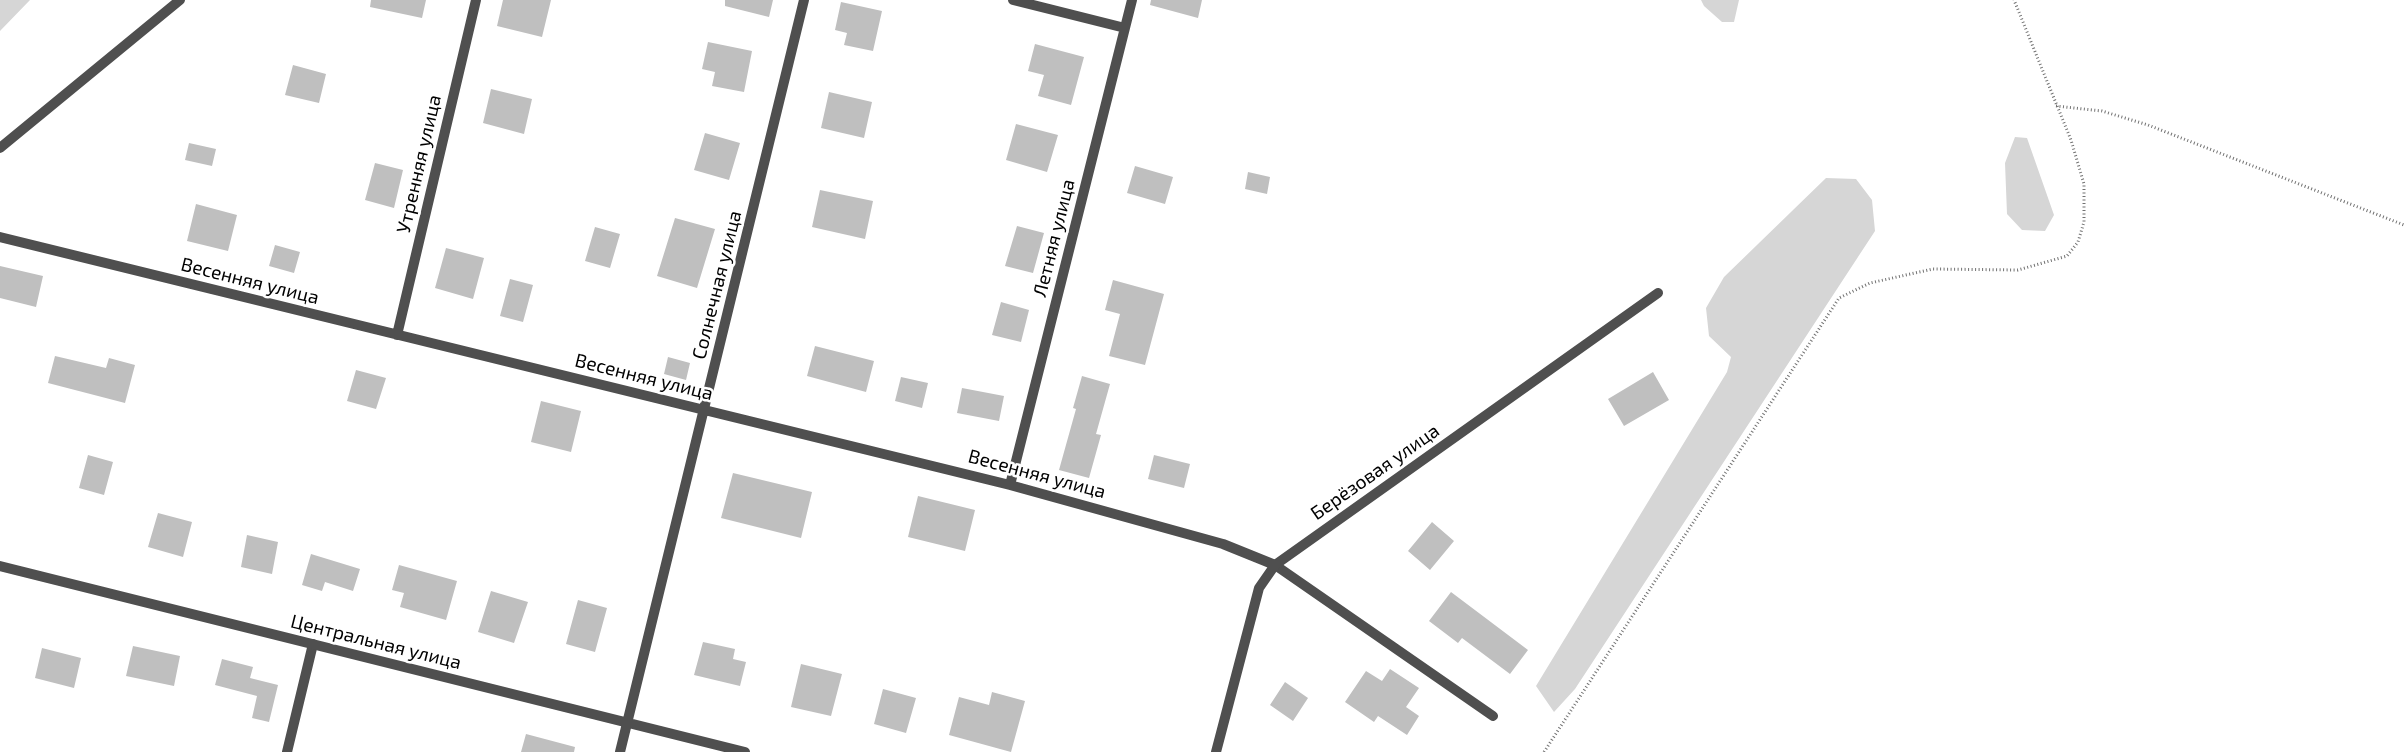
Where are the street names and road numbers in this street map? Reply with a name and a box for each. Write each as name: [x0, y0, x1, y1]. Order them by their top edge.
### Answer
street label: Утренняя улица: [392, 93, 446, 235]
street label: Летняя улица: [1028, 177, 1080, 299]
street label: Солнечная улица: [687, 208, 747, 362]
street label: Весенняя улица: [179, 253, 321, 309]
street label: Весенняя улица: [573, 349, 715, 405]
street label: Берёзовая улица: [1306, 419, 1444, 525]
street label: Весенняя улица: [966, 445, 1108, 503]
street label: Центральная улица: [288, 610, 464, 674]

